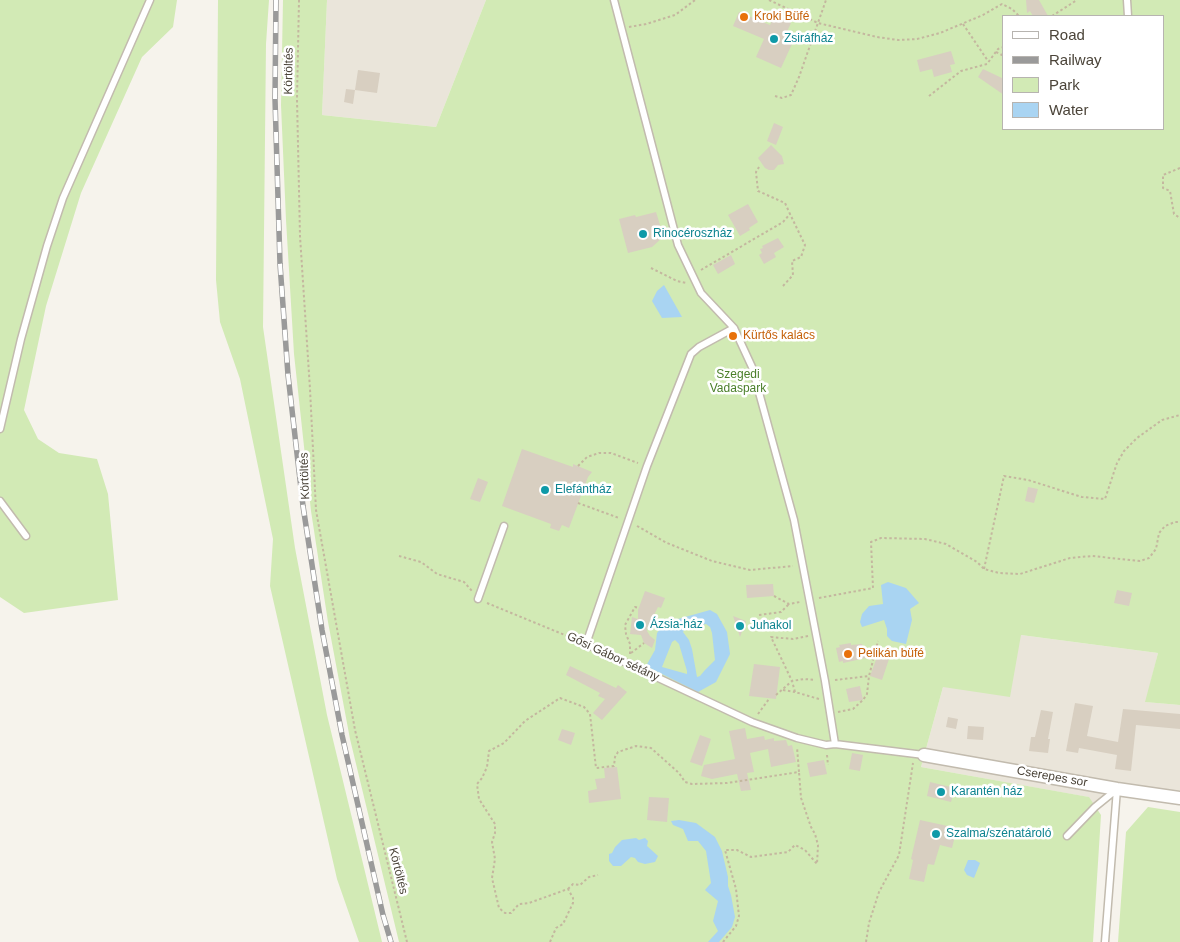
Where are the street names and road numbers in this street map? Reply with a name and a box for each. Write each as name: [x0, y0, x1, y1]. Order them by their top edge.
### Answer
street label: Körtöltés: [281, 47, 297, 95]
street label: Körtöltés: [297, 452, 313, 500]
street label: Gősi Gábor sétány: [565, 629, 661, 685]
street label: Cserepes sor: [1016, 764, 1088, 790]
street label: Körtöltés: [385, 846, 411, 896]

